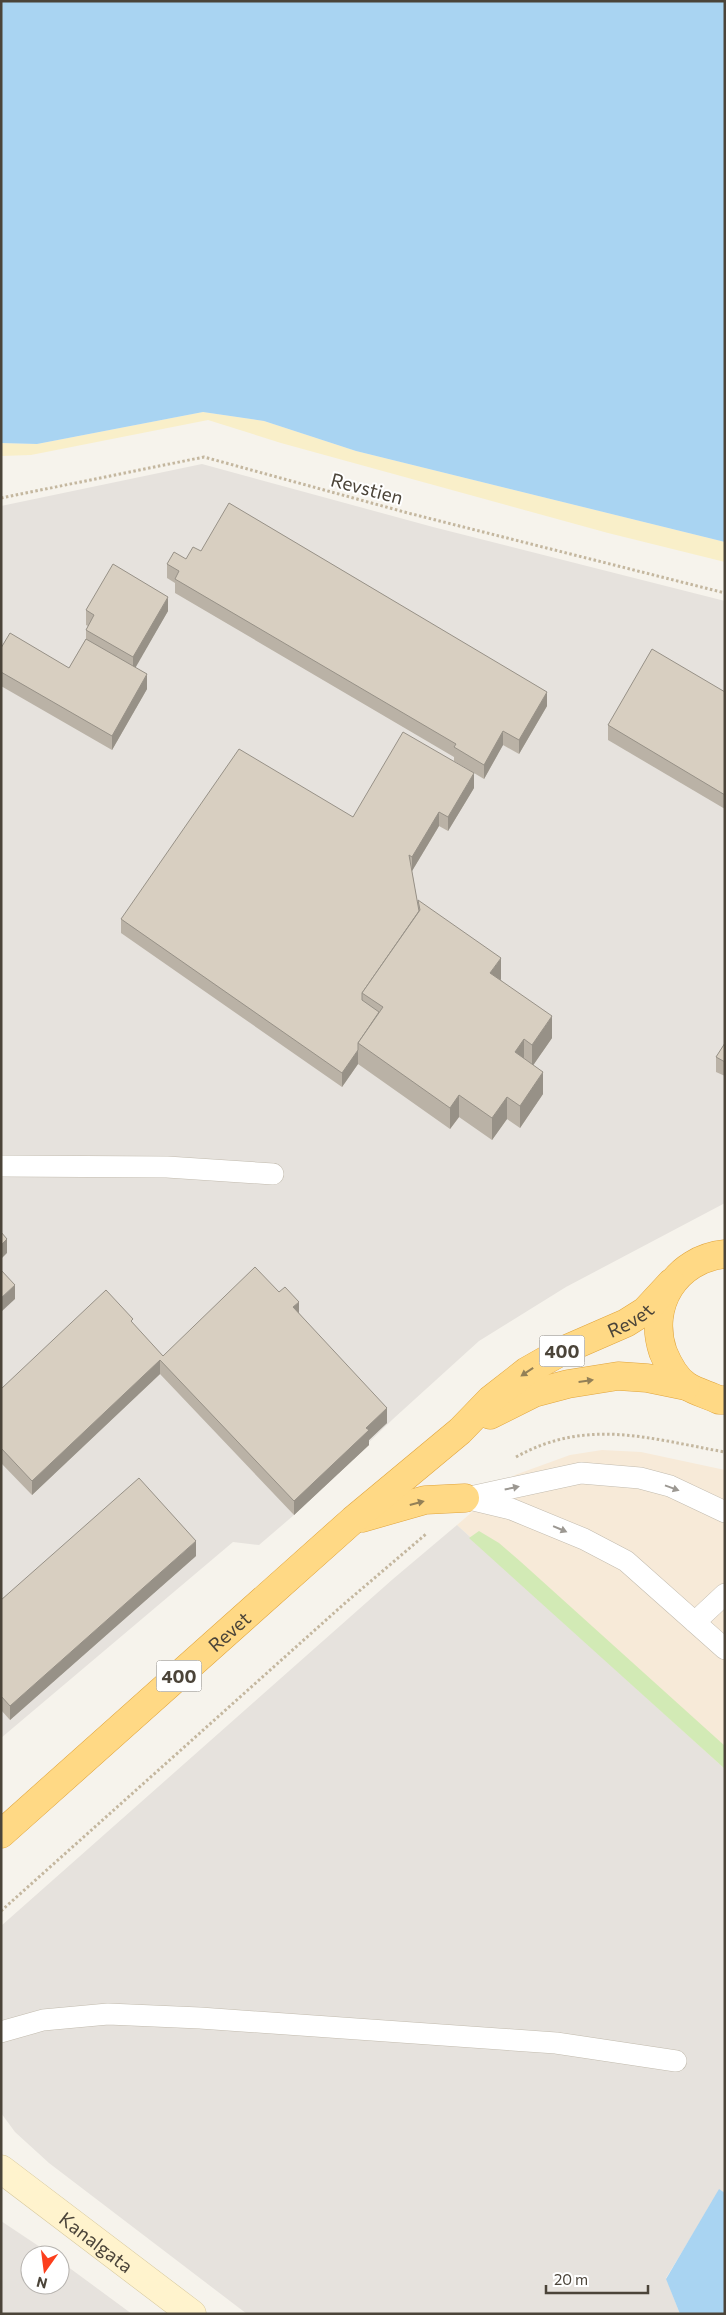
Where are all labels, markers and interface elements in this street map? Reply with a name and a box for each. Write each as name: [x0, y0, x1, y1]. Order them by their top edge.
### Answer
street label: Revstien: [328, 467, 406, 509]
street label: Revet: [603, 1298, 658, 1341]
road number: 400: [540, 1335, 584, 1366]
one-way arrow: [520, 1367, 534, 1377]
one-way arrow: [578, 1377, 594, 1385]
one-way arrow: [505, 1483, 521, 1491]
one-way arrow: [664, 1485, 679, 1492]
one-way arrow: [409, 1498, 424, 1506]
one-way arrow: [553, 1526, 568, 1534]
street label: Revet: [203, 1606, 255, 1656]
road number: 400: [156, 1660, 202, 1692]
street label: Kanalgata: [55, 2206, 138, 2277]
north arrow: [20, 2245, 70, 2295]
scale bar: [546, 2262, 648, 2294]
text: 20 m: [554, 2270, 588, 2288]
text: N: [35, 2274, 49, 2293]

